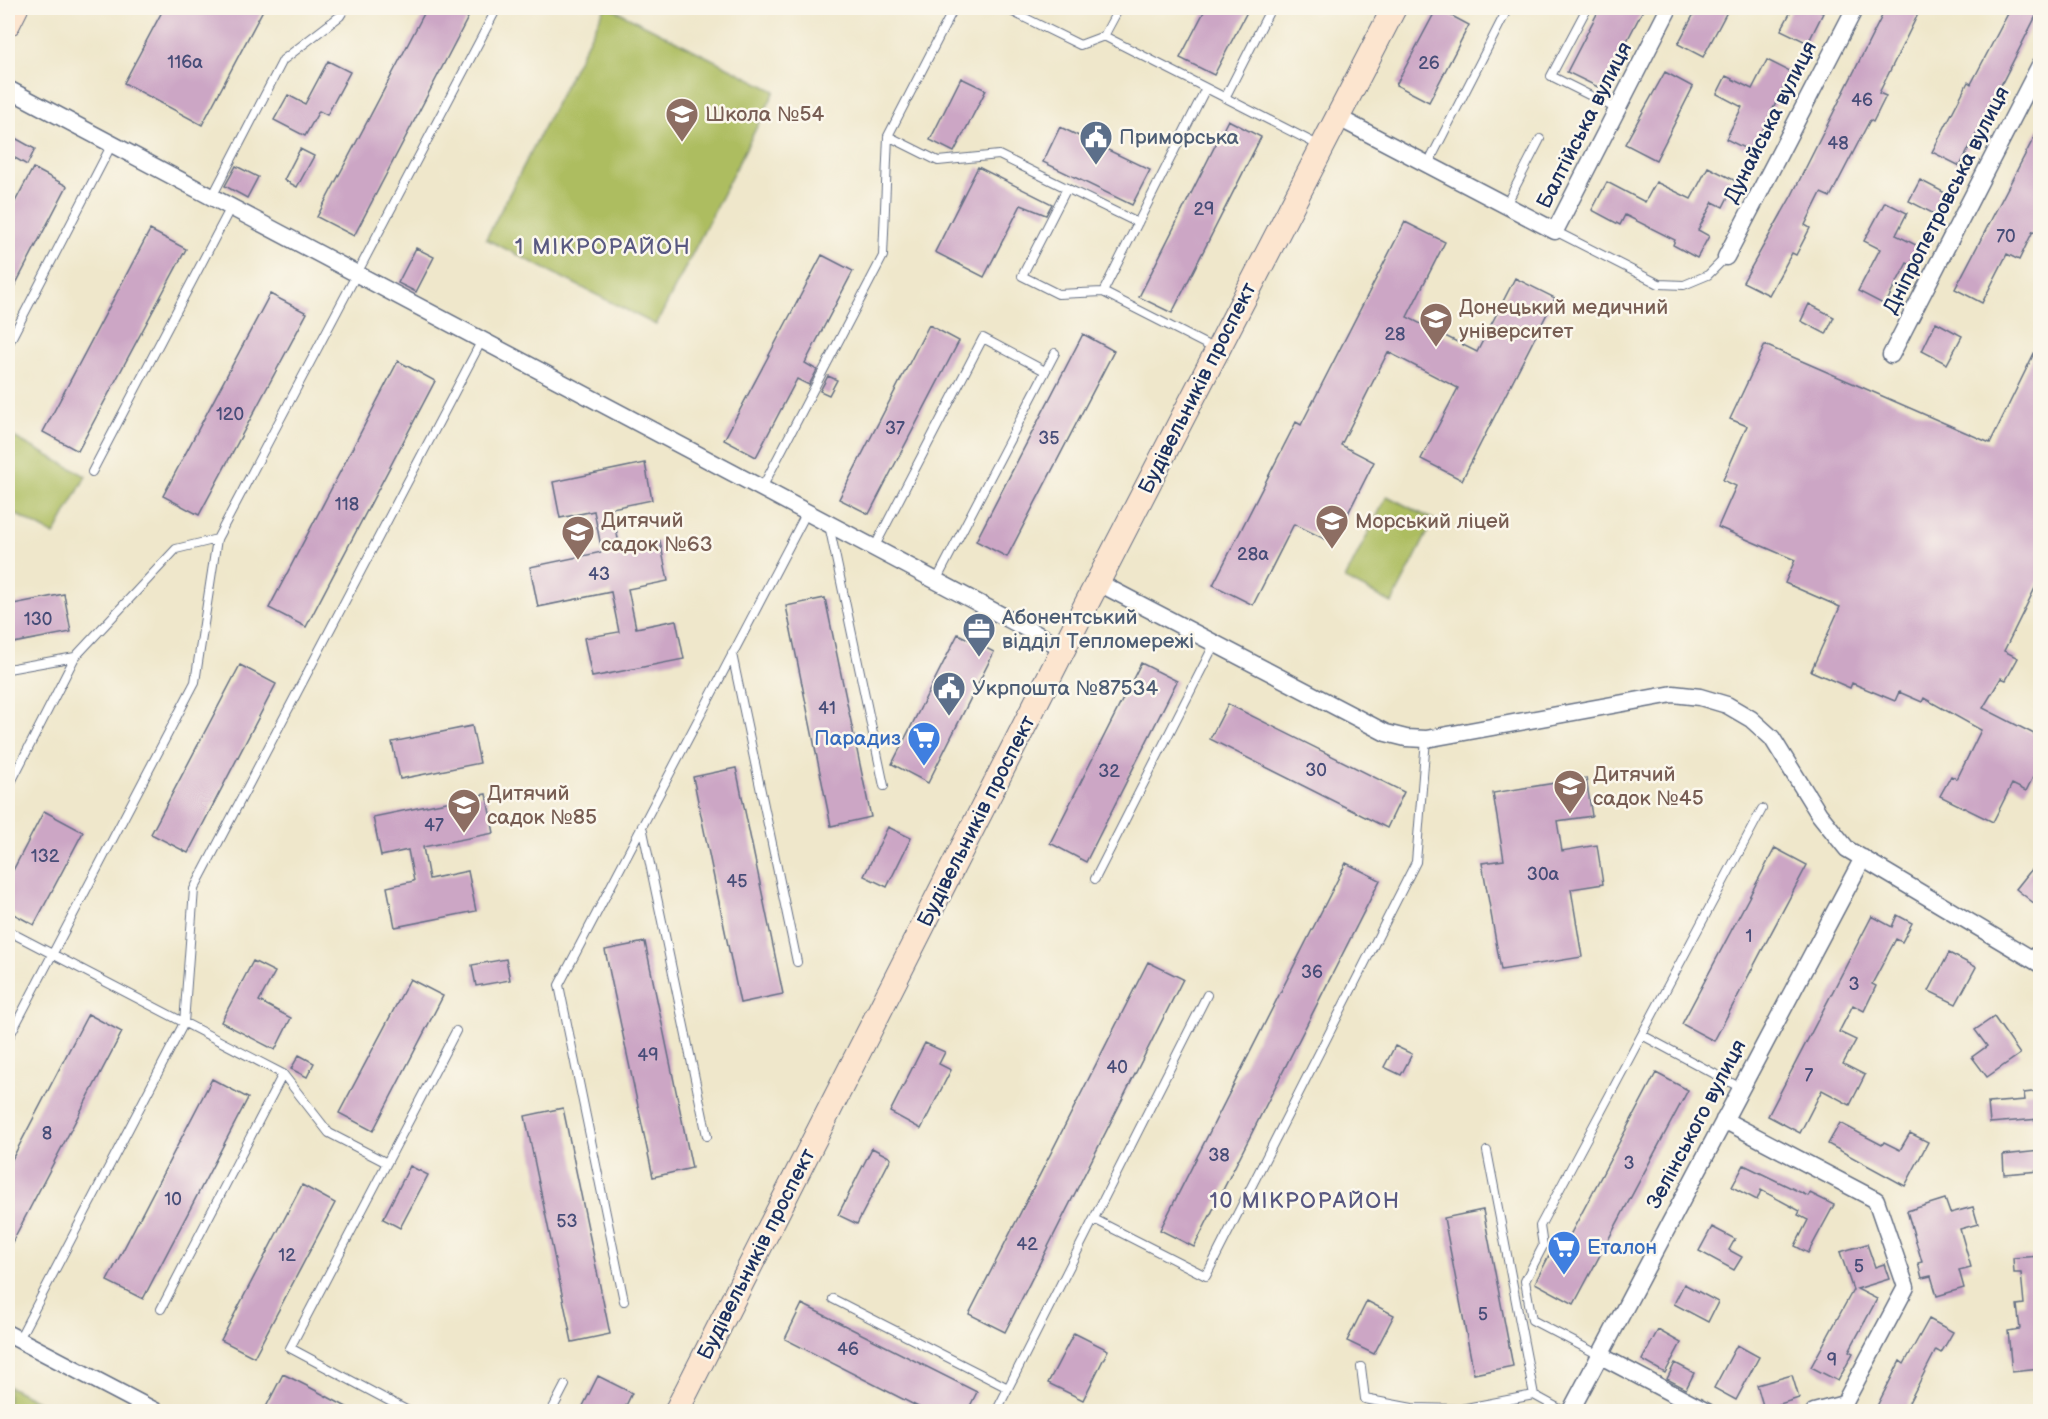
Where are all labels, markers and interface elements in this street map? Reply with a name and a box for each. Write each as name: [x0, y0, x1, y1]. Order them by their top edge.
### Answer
street label: Дунайська вулиця: [1719, 37, 1822, 208]
street label: Балтійська вулиця: [1532, 38, 1637, 213]
house number: 116а: [167, 52, 203, 73]
house number: 26: [1418, 53, 1440, 74]
street label: Дніпропетровська вулиця: [1878, 82, 2015, 318]
house number: 46: [1851, 90, 1873, 111]
school or university icon: Школа №54: [664, 96, 700, 143]
place label: Школа №54: [705, 102, 824, 127]
public building icon: Приморська: [1078, 119, 1114, 166]
place label: Приморська: [1119, 125, 1239, 150]
house number: 48: [1827, 133, 1849, 154]
house number: 29: [1193, 199, 1215, 220]
house number: 70: [1996, 226, 2016, 247]
district label: 1 МІКРОРАЙОН: [515, 234, 691, 261]
street label: Будівельників проспект: [1133, 278, 1262, 498]
place label: Донецький медичний університет: [1459, 295, 1668, 344]
school or university icon: Донецький медичний університет: [1418, 301, 1454, 348]
house number: 28: [1384, 324, 1406, 345]
house number: 120: [216, 404, 244, 425]
house number: 37: [885, 418, 905, 439]
house number: 35: [1038, 428, 1060, 449]
house number: 118: [335, 494, 359, 515]
school or university icon: Морський ліцей: [1314, 503, 1350, 550]
place label: Дитячий садок №63: [601, 508, 713, 557]
place label: Морський ліцей: [1355, 509, 1510, 534]
school or university icon: Дитячий садок №63: [560, 514, 596, 561]
house number: 28а: [1237, 544, 1269, 565]
house number: 43: [588, 564, 610, 585]
place label: Абонентський відділ Тепломережі: [1001, 605, 1194, 654]
house number: 130: [24, 609, 52, 630]
office icon: Абонентський відділ Тепломережі: [961, 611, 997, 658]
public building icon: Укрпошта №87534: [931, 670, 967, 717]
place label: Укрпошта №87534: [972, 676, 1158, 701]
house number: 41: [818, 698, 836, 719]
street label: Будівельників проспект: [912, 711, 1041, 931]
supermarket icon: Парадиз: [906, 720, 942, 767]
place label: Парадиз: [814, 726, 901, 751]
house number: 30: [1305, 760, 1327, 781]
house number: 32: [1098, 761, 1120, 782]
place label: Дитячий садок №45: [1593, 762, 1704, 811]
school or university icon: Дитячий садок №45: [1552, 768, 1588, 815]
place label: Дитячий садок №85: [487, 781, 597, 830]
school or university icon: Дитячий садок №85: [446, 787, 482, 834]
house number: 47: [424, 815, 444, 836]
house number: 132: [31, 846, 60, 867]
house number: 30а: [1527, 864, 1560, 885]
house number: 45: [726, 871, 748, 892]
house number: 1: [1746, 926, 1752, 947]
house number: 36: [1301, 962, 1323, 983]
house number: 3: [1848, 974, 1860, 995]
street label: Зелінського вулиця: [1641, 1035, 1752, 1213]
house number: 49: [637, 1045, 659, 1066]
house number: 40: [1106, 1057, 1128, 1078]
house number: 7: [1805, 1065, 1814, 1086]
house number: 8: [42, 1123, 52, 1144]
street label: Будівельників проспект: [692, 1144, 821, 1364]
house number: 38: [1208, 1145, 1230, 1166]
house number: 3: [1623, 1153, 1635, 1174]
district label: 10 МІКРОРАЙОН: [1210, 1188, 1401, 1215]
house number: 10: [164, 1189, 182, 1210]
house number: 53: [556, 1211, 578, 1232]
supermarket icon: Еталон: [1546, 1229, 1582, 1276]
house number: 42: [1016, 1234, 1038, 1255]
place label: Еталон: [1587, 1235, 1657, 1260]
house number: 12: [278, 1245, 296, 1266]
house number: 5: [1854, 1256, 1864, 1277]
house number: 5: [1478, 1304, 1488, 1325]
house number: 46: [837, 1339, 859, 1360]
house number: 9: [1827, 1350, 1837, 1371]

